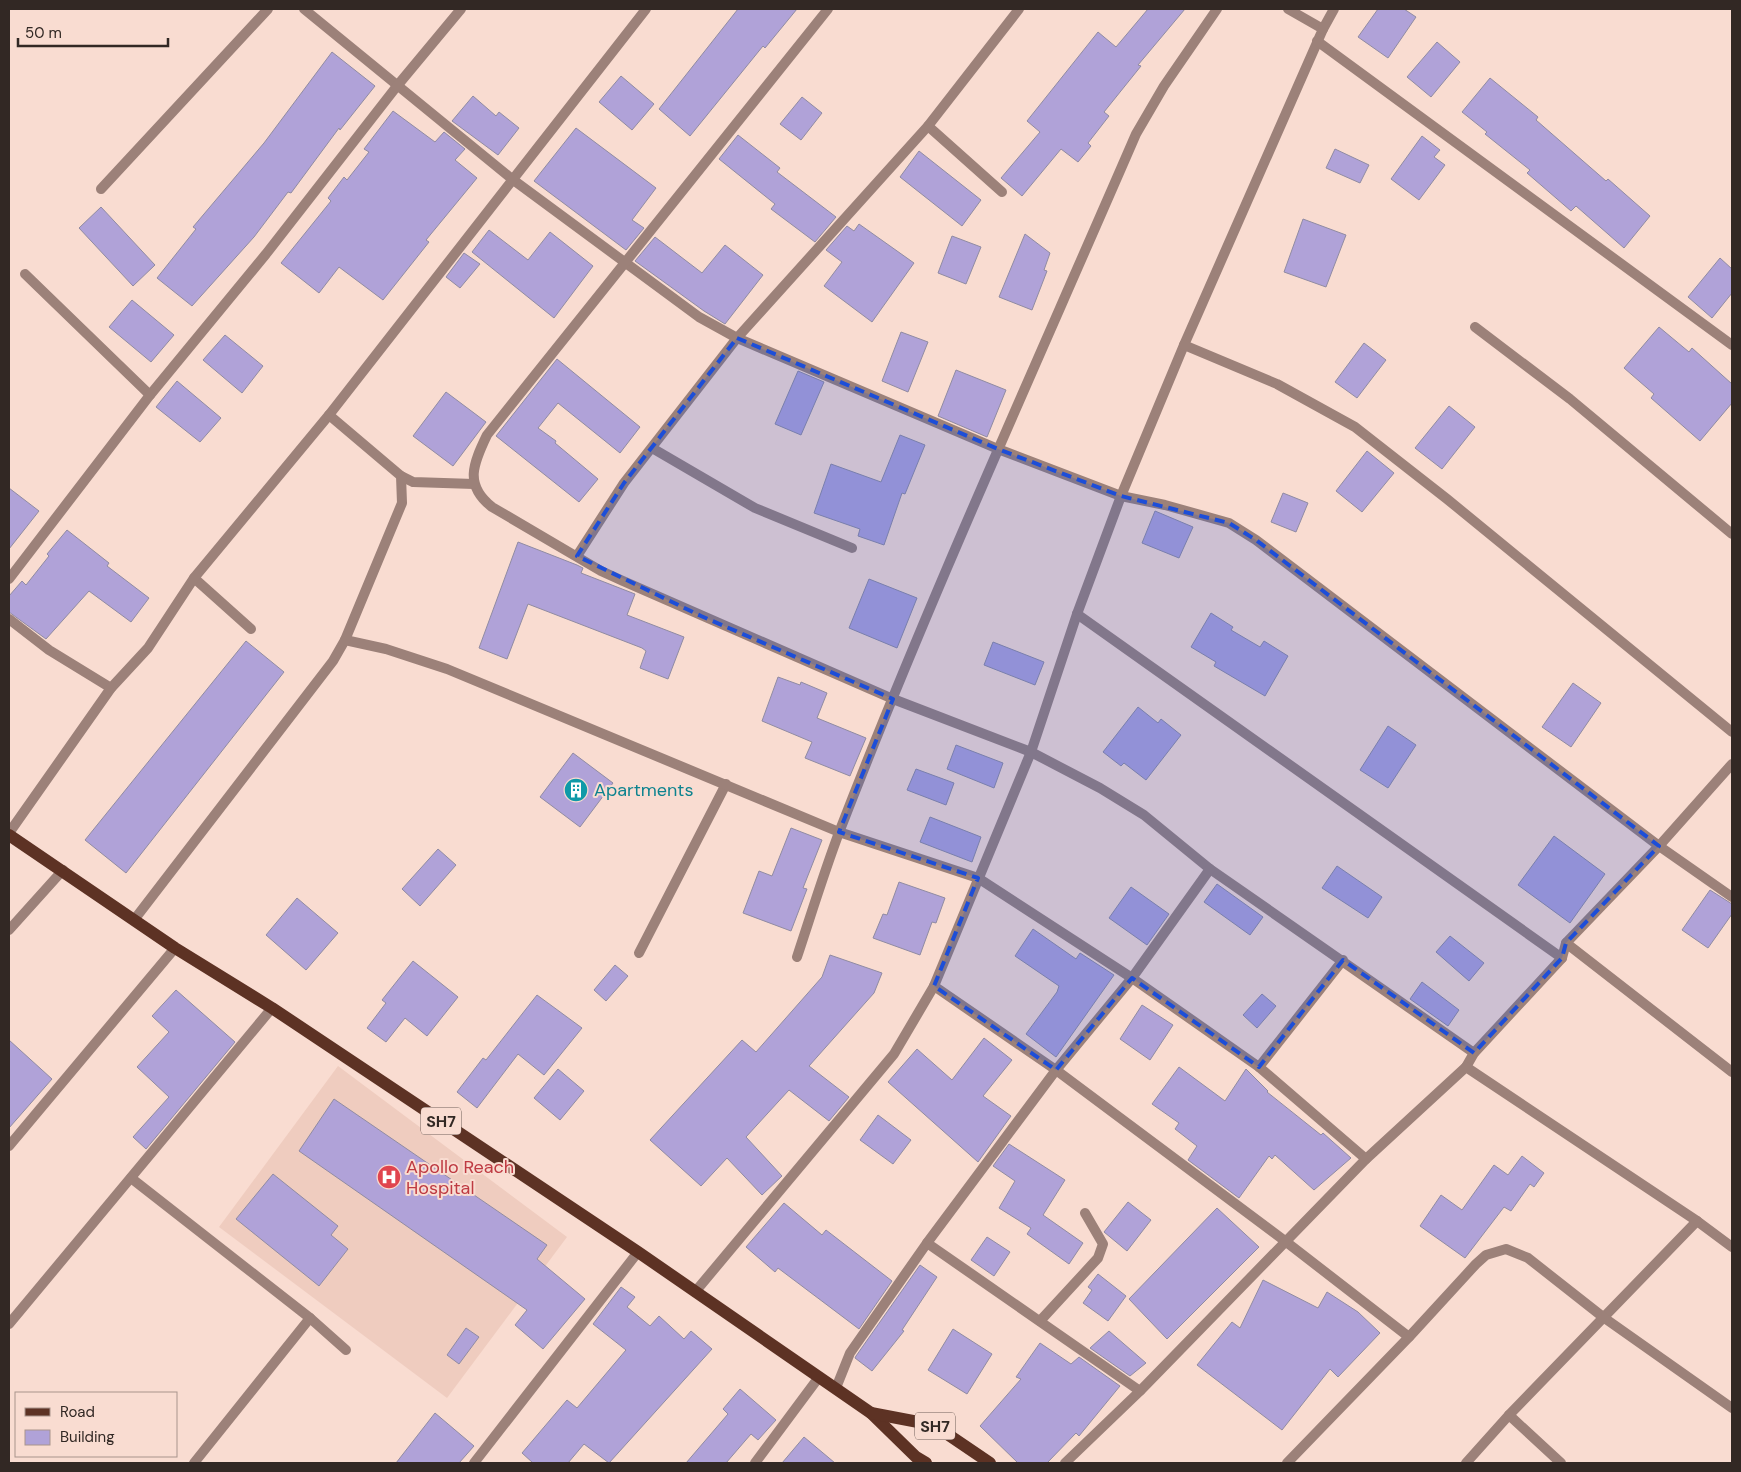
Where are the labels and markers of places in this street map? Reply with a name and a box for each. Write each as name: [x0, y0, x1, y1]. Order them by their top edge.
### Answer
building icon: Apartments: [563, 777, 589, 803]
place label: Apartments: [594, 778, 693, 802]
place label: Apollo Reach Hospital: [406, 1155, 514, 1200]
hospital icon: Apollo Reach Hospital: [376, 1164, 402, 1190]

